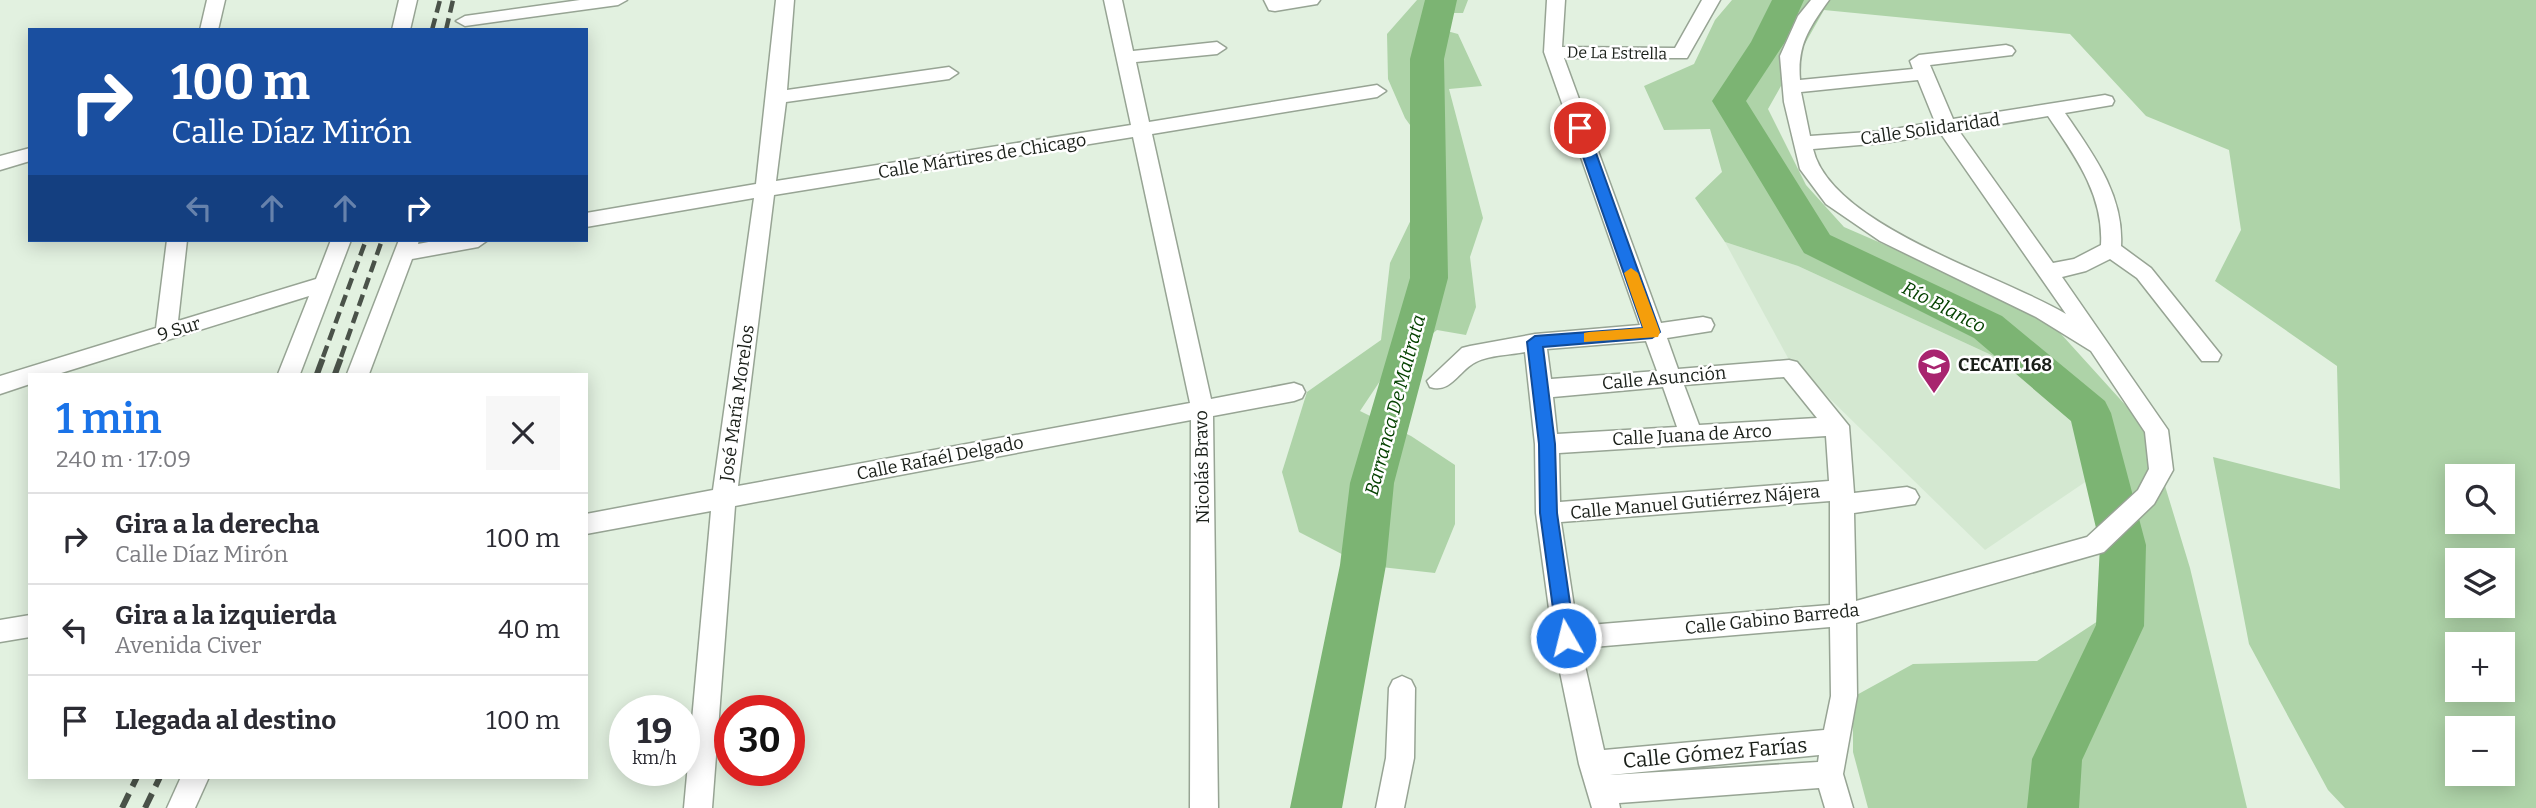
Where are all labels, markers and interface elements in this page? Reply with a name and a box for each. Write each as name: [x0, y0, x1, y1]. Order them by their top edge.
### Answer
street label: De La Estrella: [1567, 43, 1668, 63]
text: 100 m: [171, 53, 310, 112]
icon: right: [56, 56, 147, 147]
pin: [1550, 98, 1610, 158]
street label: Calle Solidaridad: [1859, 108, 2002, 150]
icon: arrive: [1561, 109, 1599, 147]
text: Calle Díaz Mirón: [171, 113, 412, 151]
street label: Calle Mártires de Chicago: [876, 129, 1088, 183]
icon: left: [180, 189, 218, 227]
icon: ahead: [253, 189, 291, 227]
icon: ahead: [326, 189, 364, 227]
icon: right: [399, 189, 437, 227]
water label: Río Blanco: [1899, 276, 1989, 338]
street label: 9 Sur: [155, 312, 203, 346]
water label: Barranca De Maltrata: [1360, 312, 1430, 498]
street label: José María Morelos: [715, 323, 759, 484]
school or university icon: CECATI 168: [1915, 346, 1953, 395]
place label: CECATI 168: [1958, 354, 2052, 376]
street label: Calle Asunción: [1601, 362, 1728, 394]
text: 1 min: [56, 394, 162, 444]
button: close: [486, 396, 560, 470]
street label: Nicolás Bravo: [1190, 410, 1214, 524]
street label: Calle Juana de Arco: [1612, 420, 1772, 450]
street label: Calle Rafaél Delgado: [855, 431, 1025, 485]
text: 240 m · 17:09: [56, 445, 191, 473]
map controls: [2445, 464, 2515, 786]
button: search: [2445, 464, 2515, 534]
street label: Calle Manuel Gutiérrez Nájera: [1569, 480, 1821, 524]
text: Gira a la derecha: [115, 509, 319, 540]
icon: right: [56, 520, 94, 558]
text: 100 m: [486, 523, 560, 554]
text: Calle Díaz Mirón: [115, 540, 288, 568]
button: layers: [2445, 548, 2515, 618]
street label: Calle Gabino Barreda: [1684, 599, 1860, 639]
text: Gira a la izquierda: [115, 600, 337, 631]
position arrow: [1529, 601, 1603, 675]
icon: left: [56, 611, 94, 649]
text: 40 m: [498, 614, 560, 645]
text: Avenida Civer: [115, 631, 261, 659]
button: +: [2445, 632, 2515, 702]
speed limit sign: 30: [714, 695, 805, 786]
icon: arrive: [56, 702, 94, 740]
text: Llegada al destino: [115, 705, 336, 736]
text: 100 m: [486, 705, 560, 736]
text: 19: [637, 710, 672, 752]
button: −: [2445, 716, 2515, 786]
street label: Calle Gómez Farías: [1622, 732, 1808, 774]
text: km/h: [632, 747, 677, 769]

